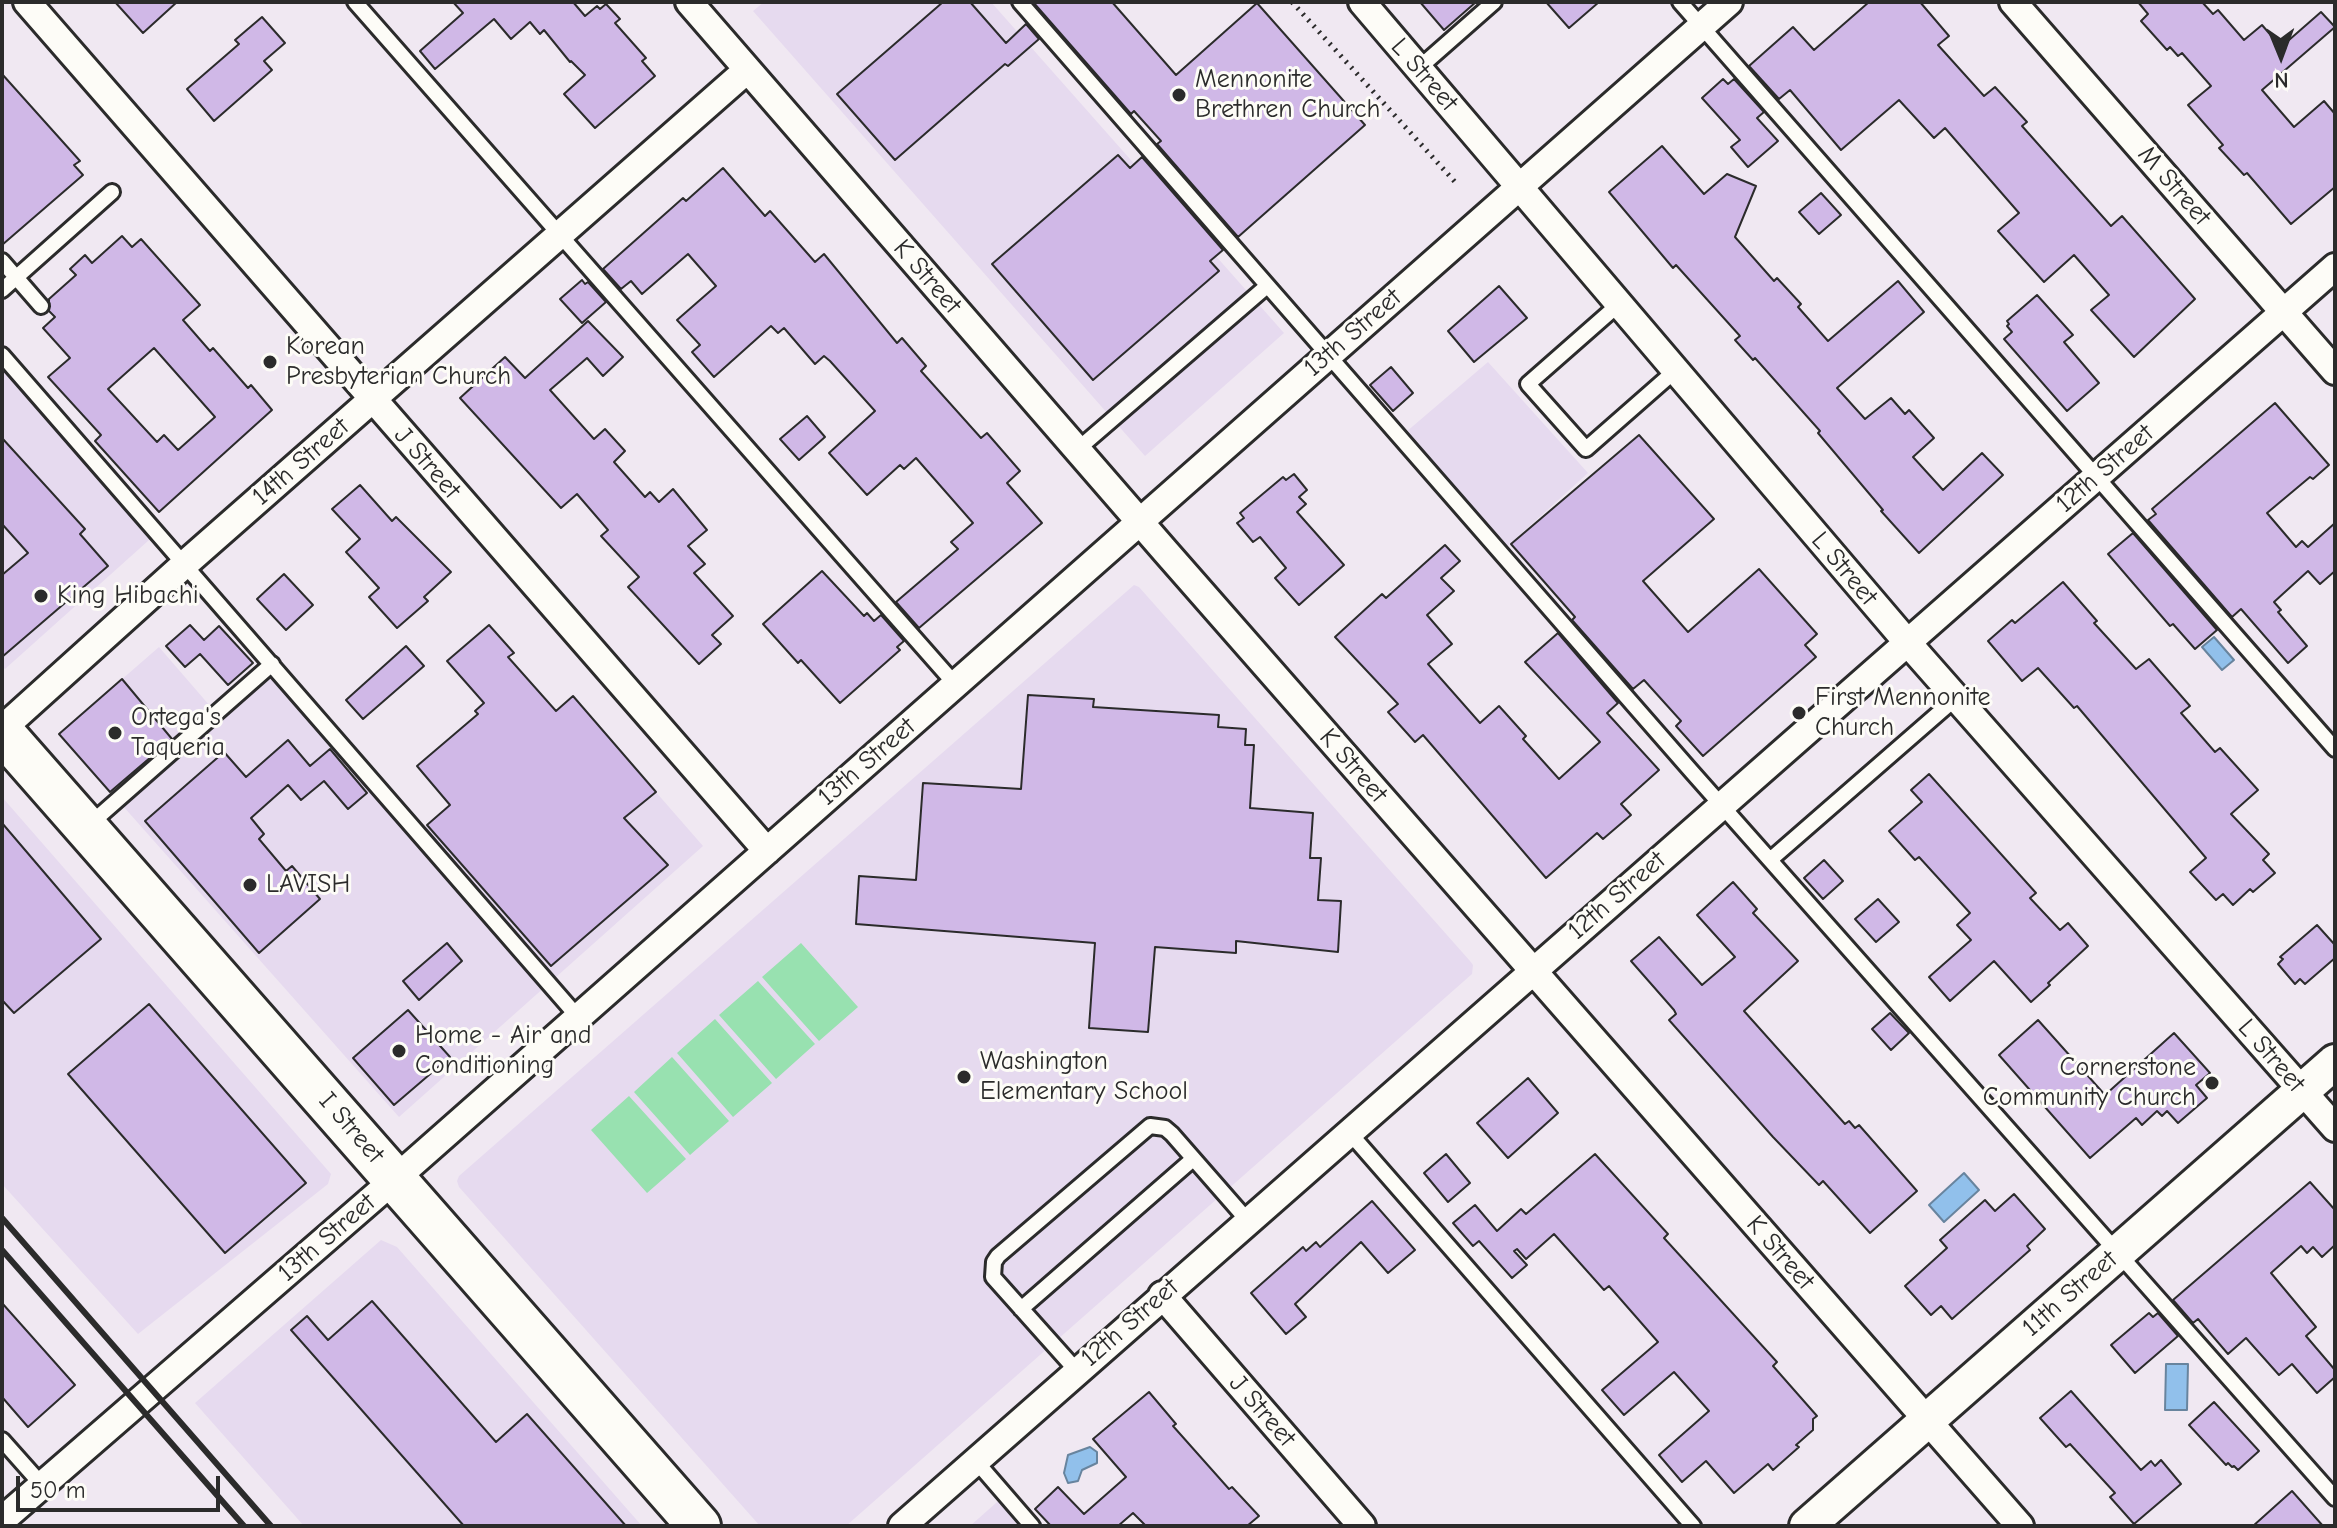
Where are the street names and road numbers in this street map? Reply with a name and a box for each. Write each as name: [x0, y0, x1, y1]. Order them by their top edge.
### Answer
street label: L Street: [1384, 32, 1464, 118]
street label: M Street: [2131, 140, 2217, 232]
street label: K Street: [886, 233, 968, 321]
street label: 13th Street: [1298, 282, 1408, 384]
street label: 14th Street: [246, 412, 356, 512]
street label: 12th Street: [2050, 418, 2160, 520]
street label: J Street: [387, 420, 467, 506]
street label: L Street: [1804, 526, 1884, 612]
street label: 13th Street: [812, 711, 922, 813]
street label: K Street: [1312, 722, 1394, 810]
street label: 12th Street: [1562, 845, 1672, 947]
street label: L Street: [2231, 1013, 2311, 1099]
street label: I Street: [312, 1086, 390, 1170]
street label: 13th Street: [272, 1187, 382, 1289]
street label: K Street: [1739, 1209, 1821, 1297]
street label: 11th Street: [2016, 1244, 2124, 1344]
street label: 12th Street: [1075, 1272, 1185, 1374]
street label: J Street: [1222, 1368, 1302, 1454]

